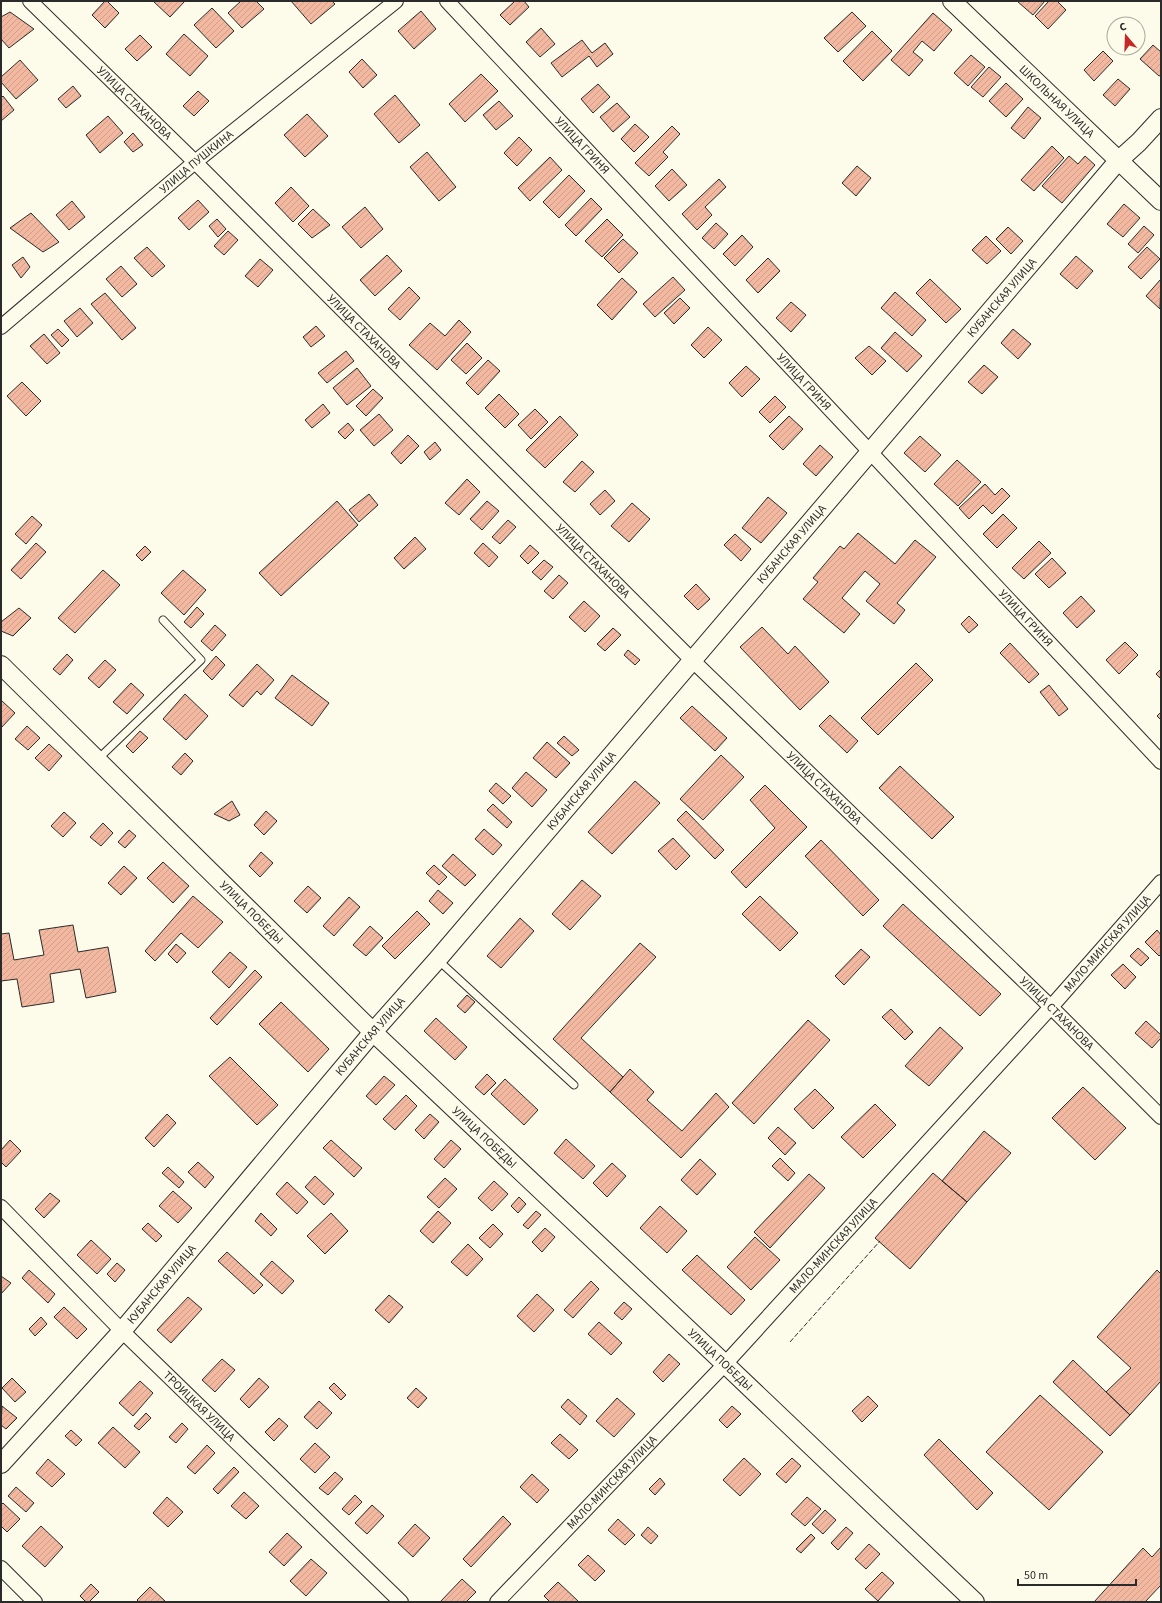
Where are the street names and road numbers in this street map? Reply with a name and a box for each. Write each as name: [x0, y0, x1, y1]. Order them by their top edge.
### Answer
street label: ШКОЛЬНАЯ УЛИЦА: [1015, 61, 1099, 142]
street label: УЛИЦА СТАХАНОВА: [93, 62, 176, 144]
street label: УЛИЦА ГРИНЯ: [551, 113, 614, 178]
street label: УЛИЦА ПУШКИНА: [156, 126, 237, 197]
street label: КУБАНСКАЯ УЛИЦА: [963, 254, 1041, 341]
street label: УЛИЦА СТАХАНОВА: [323, 291, 405, 373]
street label: УЛИЦА ГРИНЯ: [773, 349, 835, 414]
street label: КУБАНСКАЯ УЛИЦА: [753, 500, 830, 587]
street label: УЛИЦА СТАХАНОВА: [552, 520, 634, 602]
street label: УЛИЦА ГРИНЯ: [995, 586, 1057, 650]
street label: КУБАНСКАЯ УЛИЦА: [543, 747, 620, 834]
street label: УЛИЦА СТАХАНОВА: [783, 747, 866, 829]
street label: УЛИЦА ПОБЕДЫ: [216, 877, 287, 948]
street label: МАЛО-МИНСКАЯ УЛИЦА: [1060, 891, 1155, 995]
street label: УЛИЦА СТАХАНОВА: [1016, 973, 1098, 1054]
street label: КУБАНСКАЯ УЛИЦА: [331, 993, 409, 1079]
street label: УЛИЦА ПОБЕДЫ: [448, 1102, 521, 1172]
street label: МАЛО-МИНСКАЯ УЛИЦА: [785, 1194, 882, 1297]
street label: КУБАНСКАЯ УЛИЦА: [123, 1240, 200, 1328]
street label: УЛИЦА ПОБЕДЫ: [684, 1325, 757, 1395]
street label: ТРОИЦКАЯ УЛИЦА: [159, 1367, 240, 1445]
street label: МАЛО-МИНСКАЯ УЛИЦА: [563, 1431, 661, 1533]

